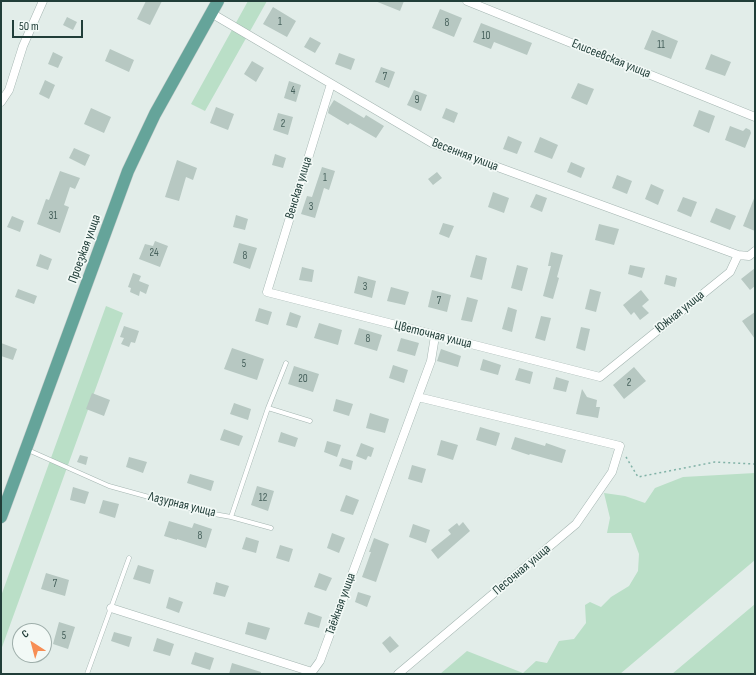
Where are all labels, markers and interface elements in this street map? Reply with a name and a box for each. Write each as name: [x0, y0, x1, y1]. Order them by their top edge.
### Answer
scale bar: [14, 12, 85, 38]
house number: 1: [278, 15, 282, 29]
house number: 8: [445, 16, 449, 30]
text: 50 m: [19, 19, 39, 34]
house number: 10: [482, 29, 490, 43]
street label: Елисеевская улица: [569, 36, 653, 82]
house number: 11: [657, 38, 665, 52]
house number: 7: [383, 70, 387, 84]
house number: 4: [291, 84, 295, 98]
house number: 9: [415, 93, 419, 107]
house number: 2: [281, 117, 285, 131]
street label: Весенняя улица: [430, 135, 500, 175]
street label: Венская улица: [282, 155, 316, 221]
house number: 1: [323, 171, 327, 185]
house number: 3: [309, 200, 313, 214]
house number: 31: [49, 209, 57, 223]
street label: Проезжая улица: [65, 213, 105, 285]
house number: 24: [149, 246, 159, 260]
house number: 8: [243, 249, 247, 263]
house number: 3: [363, 280, 367, 294]
street label: Южная улица: [652, 287, 708, 337]
house number: 7: [437, 294, 441, 308]
street label: Цветочная улица: [393, 318, 473, 352]
house number: 8: [366, 332, 370, 346]
house number: 5: [242, 357, 246, 371]
house number: 20: [298, 372, 308, 386]
house number: 2: [627, 376, 631, 390]
street label: Лазурная улица: [147, 489, 217, 521]
house number: 12: [259, 491, 267, 505]
house number: 8: [198, 529, 202, 543]
street label: Песочная улица: [490, 541, 554, 599]
street label: Таёжная улица: [323, 571, 359, 637]
house number: 7: [53, 577, 57, 591]
north arrow: [12, 623, 52, 663]
text: С: [19, 627, 31, 641]
house number: 5: [62, 629, 66, 643]

